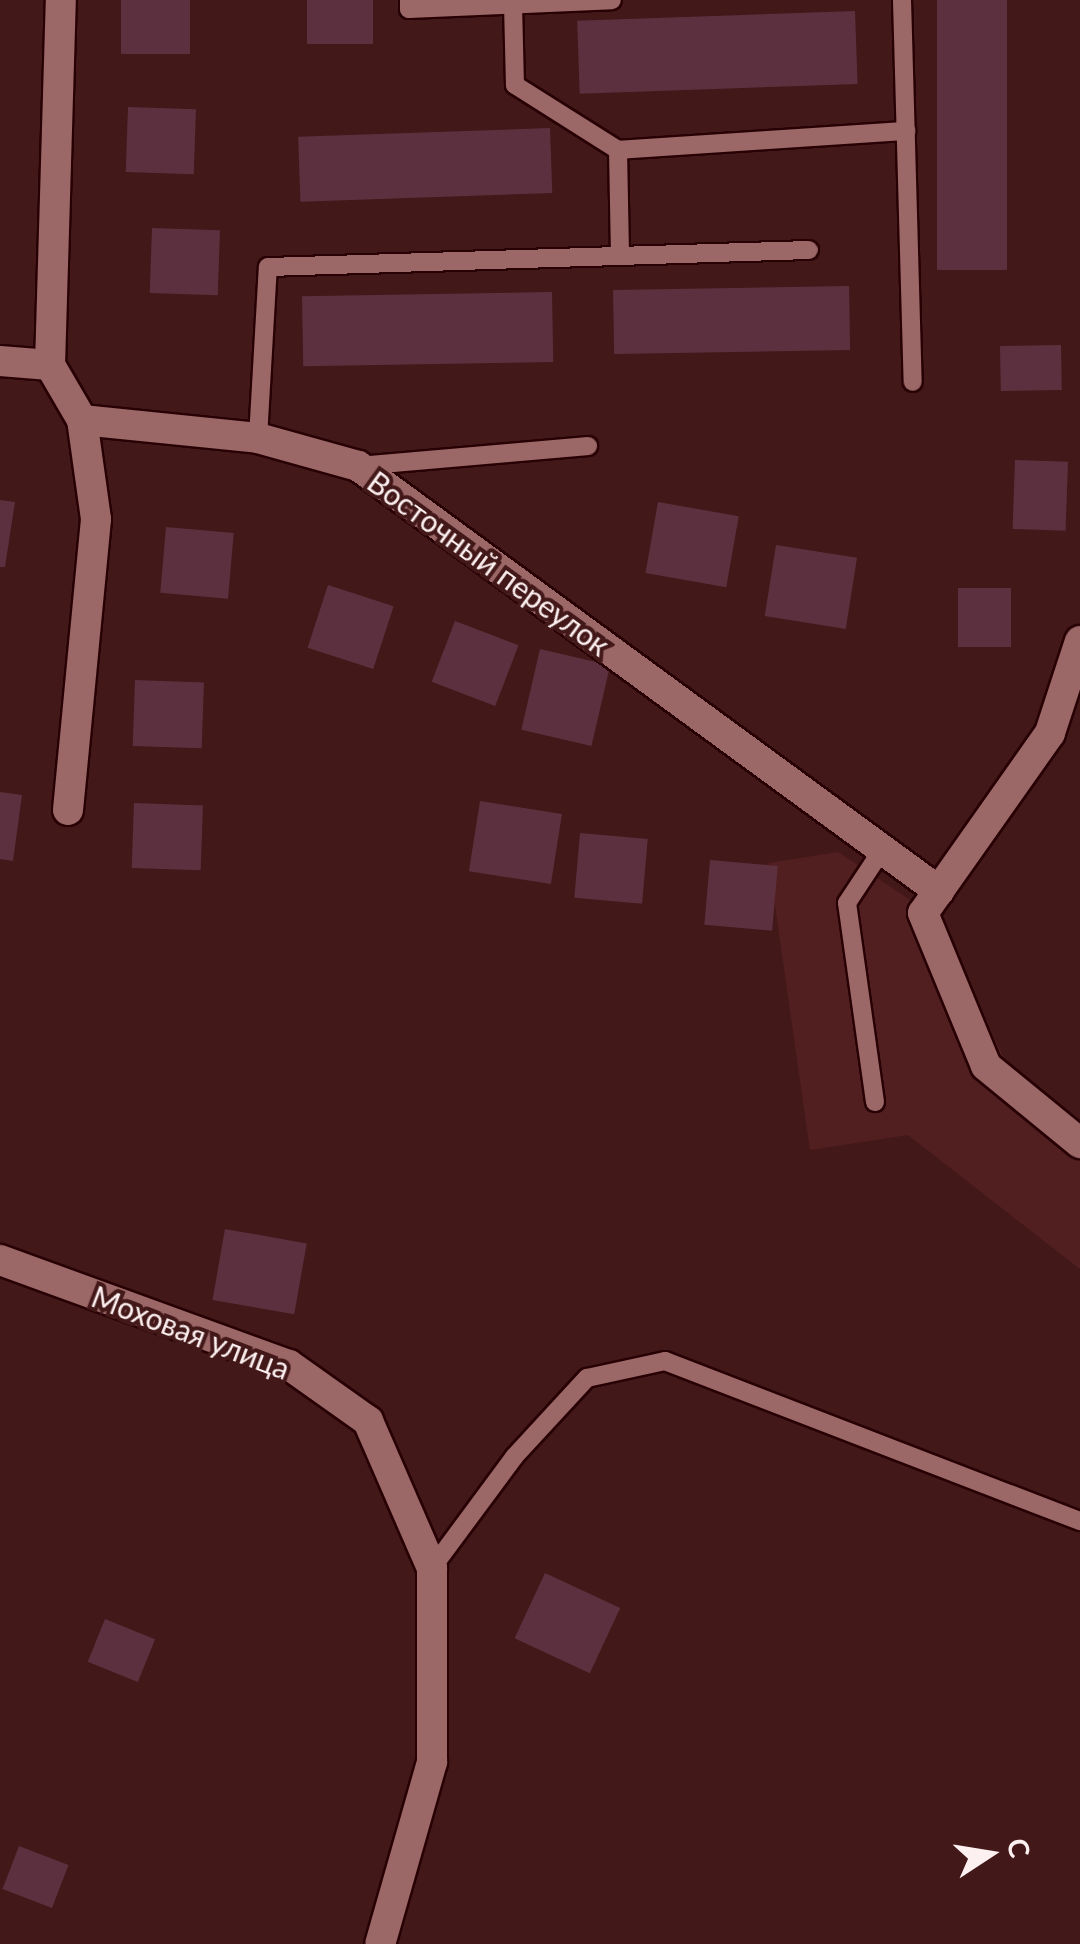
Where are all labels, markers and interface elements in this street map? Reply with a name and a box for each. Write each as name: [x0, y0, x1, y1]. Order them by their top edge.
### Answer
street label: Восточный переулок: [361, 463, 617, 663]
street label: Моховая улица: [87, 1278, 295, 1386]
north arrow: [940, 1804, 1040, 1904]
text: С: [1001, 1835, 1038, 1860]

